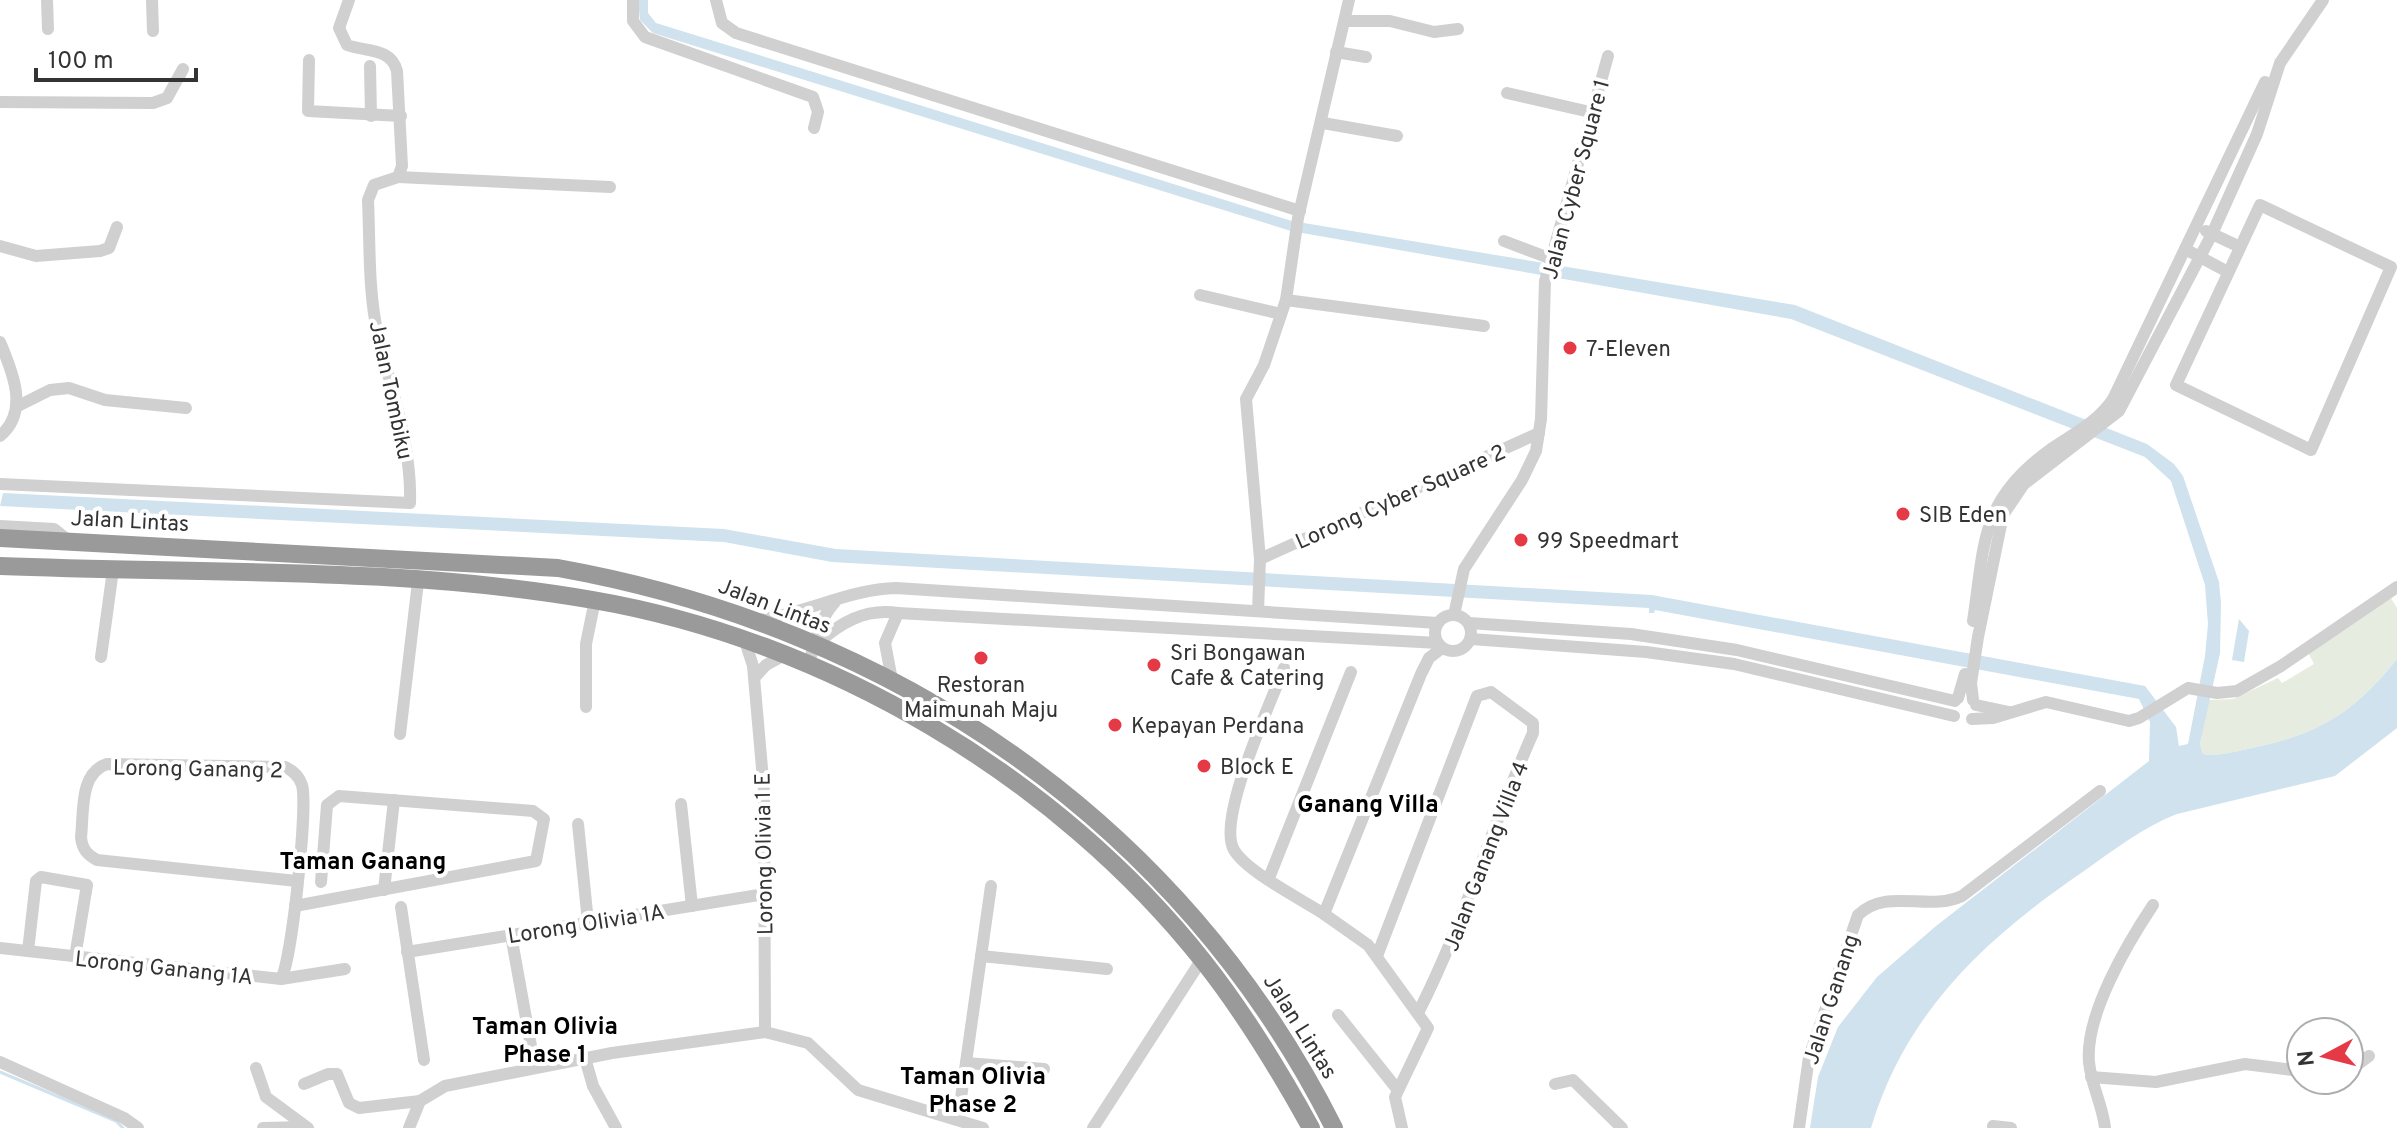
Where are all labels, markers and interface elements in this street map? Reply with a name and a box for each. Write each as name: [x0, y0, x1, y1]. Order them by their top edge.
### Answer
scale bar: [36, 32, 196, 82]
text: 100 m: [48, 47, 114, 77]
street label: Jalan Cyber Square 1: [1538, 77, 1617, 283]
street label: Jalan Tombiku: [362, 319, 417, 462]
place label: 7-Eleven: [1586, 337, 1671, 364]
marker: 7-Eleven: [1561, 339, 1579, 357]
street label: Lorong Cyber Square 2: [1292, 440, 1510, 557]
place label: SIB Eden: [1919, 503, 2007, 530]
marker: SIB Eden: [1894, 505, 1912, 523]
street label: Jalan Lintas: [70, 506, 190, 539]
place label: 99 Speedmart: [1537, 529, 1679, 556]
marker: 99 Speedmart: [1512, 531, 1530, 549]
street label: Jalan Lintas: [714, 573, 834, 641]
place label: Sri Bongawan Cafe & Catering: [1170, 641, 1324, 693]
marker: Restoran Maimunah Maju: [972, 649, 990, 667]
marker: Sri Bongawan Cafe & Catering: [1145, 656, 1163, 674]
place label: Restoran Maimunah Maju: [904, 673, 1058, 725]
place label: Kepayan Perdana: [1131, 714, 1304, 741]
marker: Kepayan Perdana: [1106, 716, 1124, 734]
place label: Block E: [1220, 755, 1294, 782]
street label: Lorong Ganang 2: [113, 756, 283, 785]
marker: Block E: [1195, 757, 1213, 775]
street label: Jalan Ganang Villa 4: [1439, 758, 1536, 956]
street label: Lorong Olivia 1 E: [751, 772, 780, 935]
district label: Ganang Villa: [1297, 791, 1439, 821]
district label: Taman Ganang: [280, 848, 446, 878]
street label: Lorong Olivia 1A: [506, 900, 667, 951]
street label: Jalan Ganang: [1799, 931, 1866, 1068]
street label: Lorong Ganang 1A: [73, 947, 254, 992]
street label: Jalan Lintas: [1256, 970, 1342, 1085]
district label: Taman Olivia Phase 1: [472, 1013, 618, 1071]
north arrow: [2285, 1016, 2365, 1096]
text: N: [2293, 1049, 2322, 1068]
district label: Taman Olivia Phase 2: [900, 1063, 1046, 1121]

